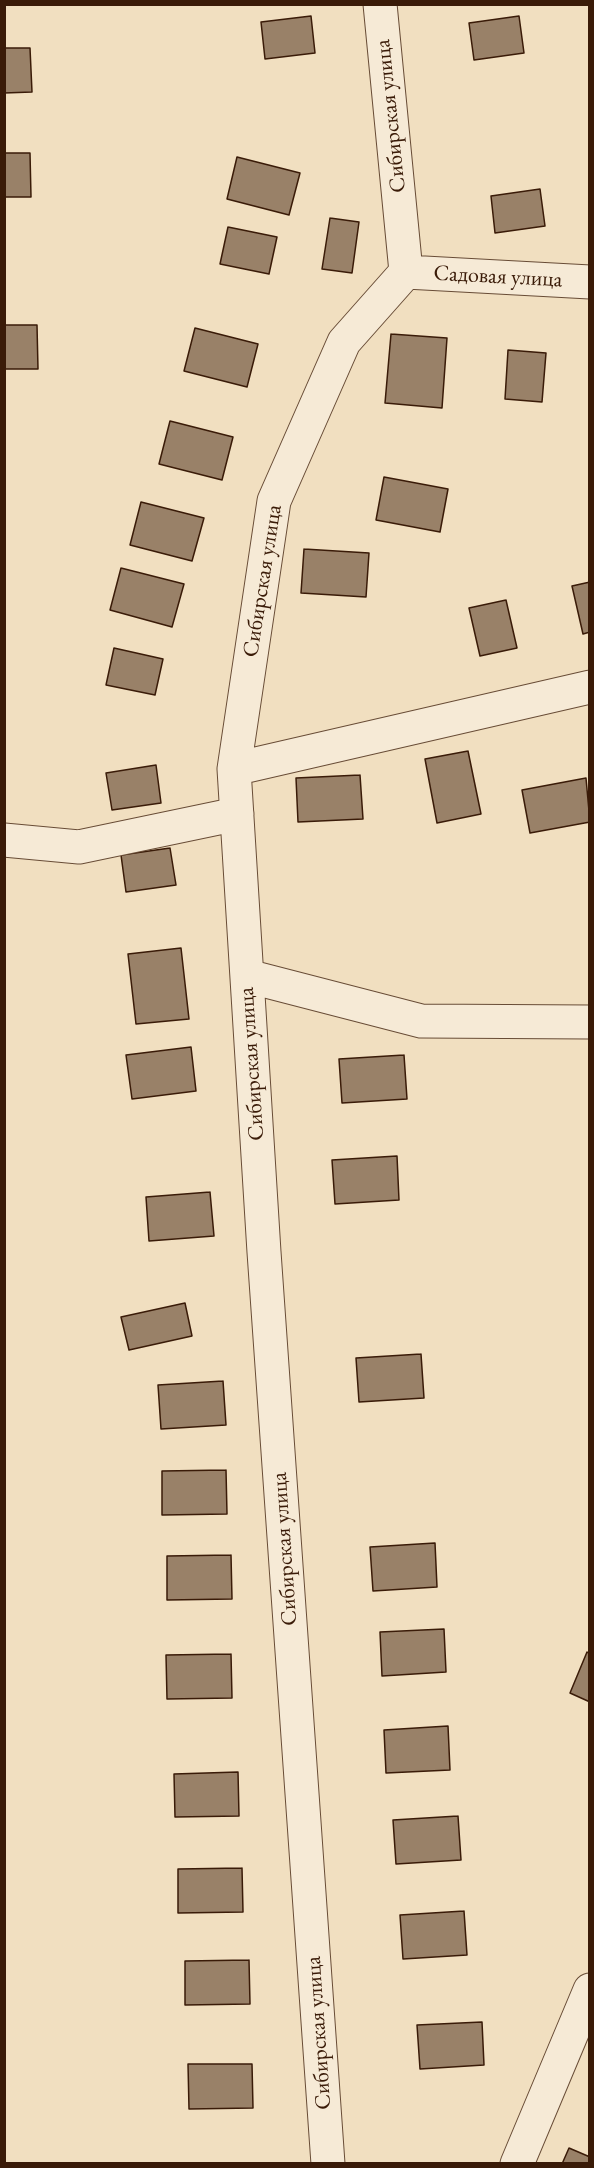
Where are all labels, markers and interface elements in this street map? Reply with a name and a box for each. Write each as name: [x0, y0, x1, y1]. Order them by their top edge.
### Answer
street label: Сибирская улица: [370, 38, 412, 194]
street label: Садовая улица: [433, 260, 563, 294]
street label: Сибирская улица: [238, 503, 288, 659]
street label: Сибирская улица: [233, 986, 271, 1142]
street label: Сибирская улица: [266, 1471, 304, 1627]
street label: Сибирская улица: [300, 1955, 338, 2111]

